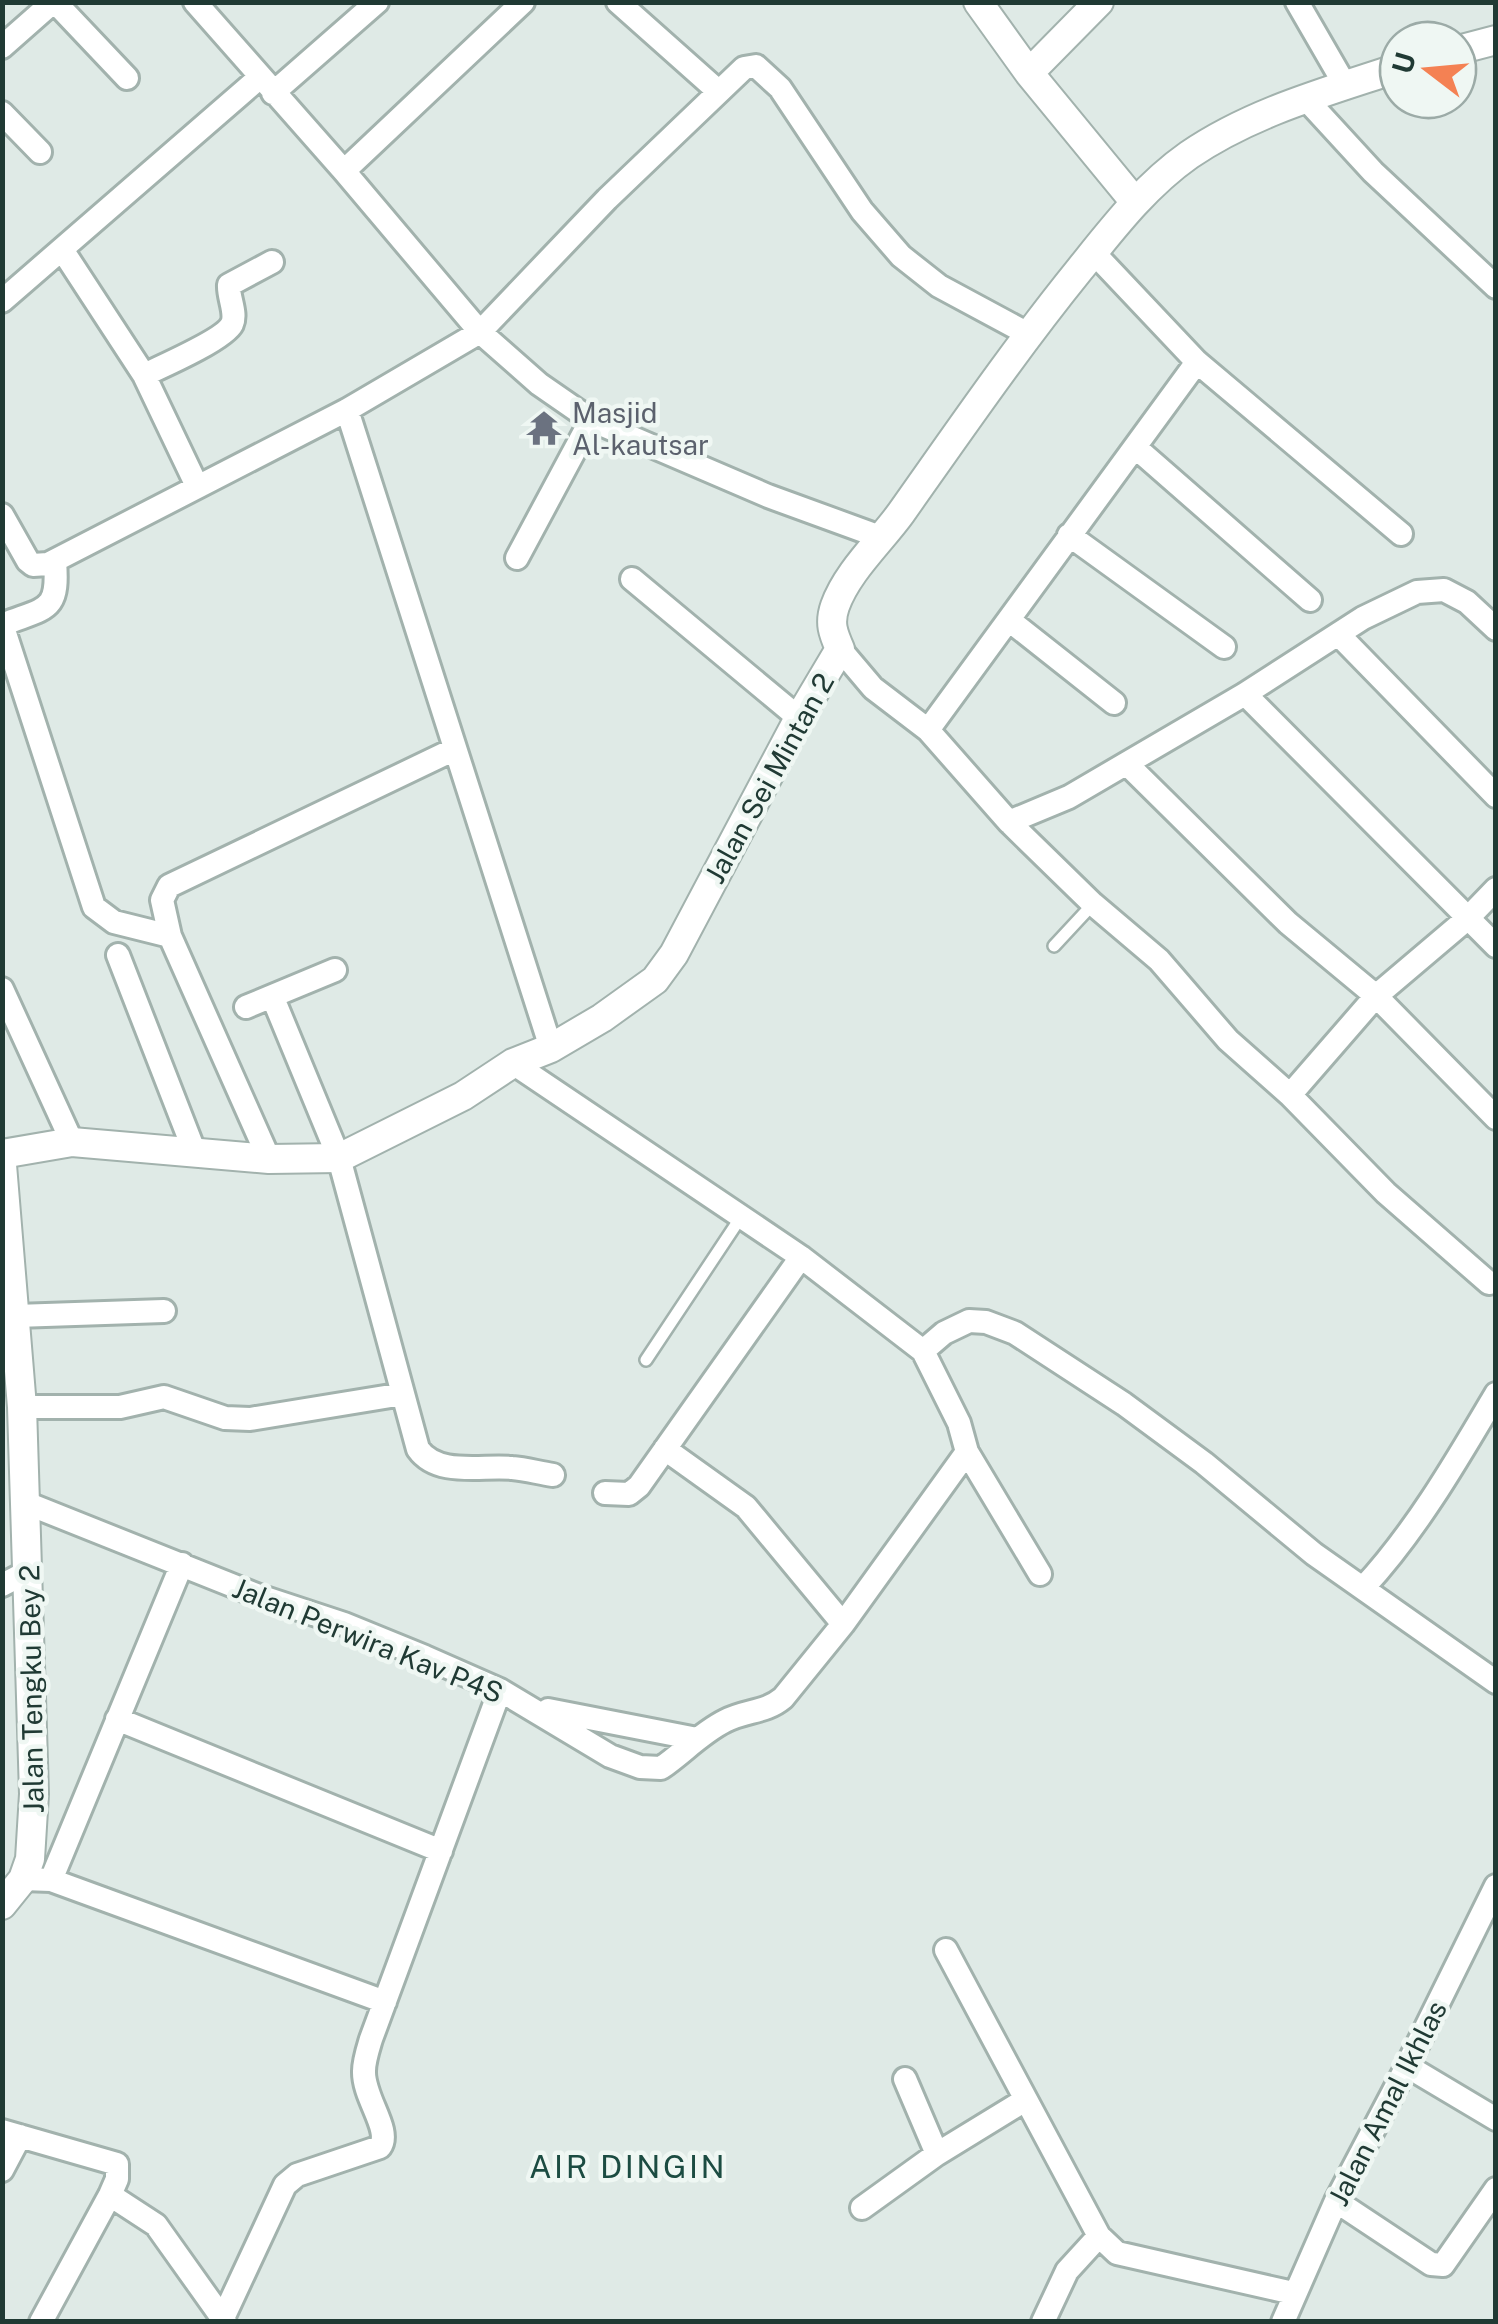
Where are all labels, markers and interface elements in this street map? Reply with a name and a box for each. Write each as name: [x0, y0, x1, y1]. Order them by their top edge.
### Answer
north arrow: [1378, 20, 1478, 120]
text: U: [1385, 49, 1422, 77]
place label: Masjid Al-kautsar: [572, 396, 709, 461]
temple icon: Masjid Al-kautsar: [525, 409, 563, 447]
street label: Jalan Sei Mintan 2: [698, 667, 840, 889]
street label: Jalan Tengku Bey 2: [12, 1564, 50, 1814]
street label: Jalan Perwira Kav P4S: [228, 1571, 508, 1709]
street label: Jalan Amal Ikhlas: [1321, 1995, 1453, 2211]
district label: AIR DINGIN: [529, 2148, 727, 2185]

